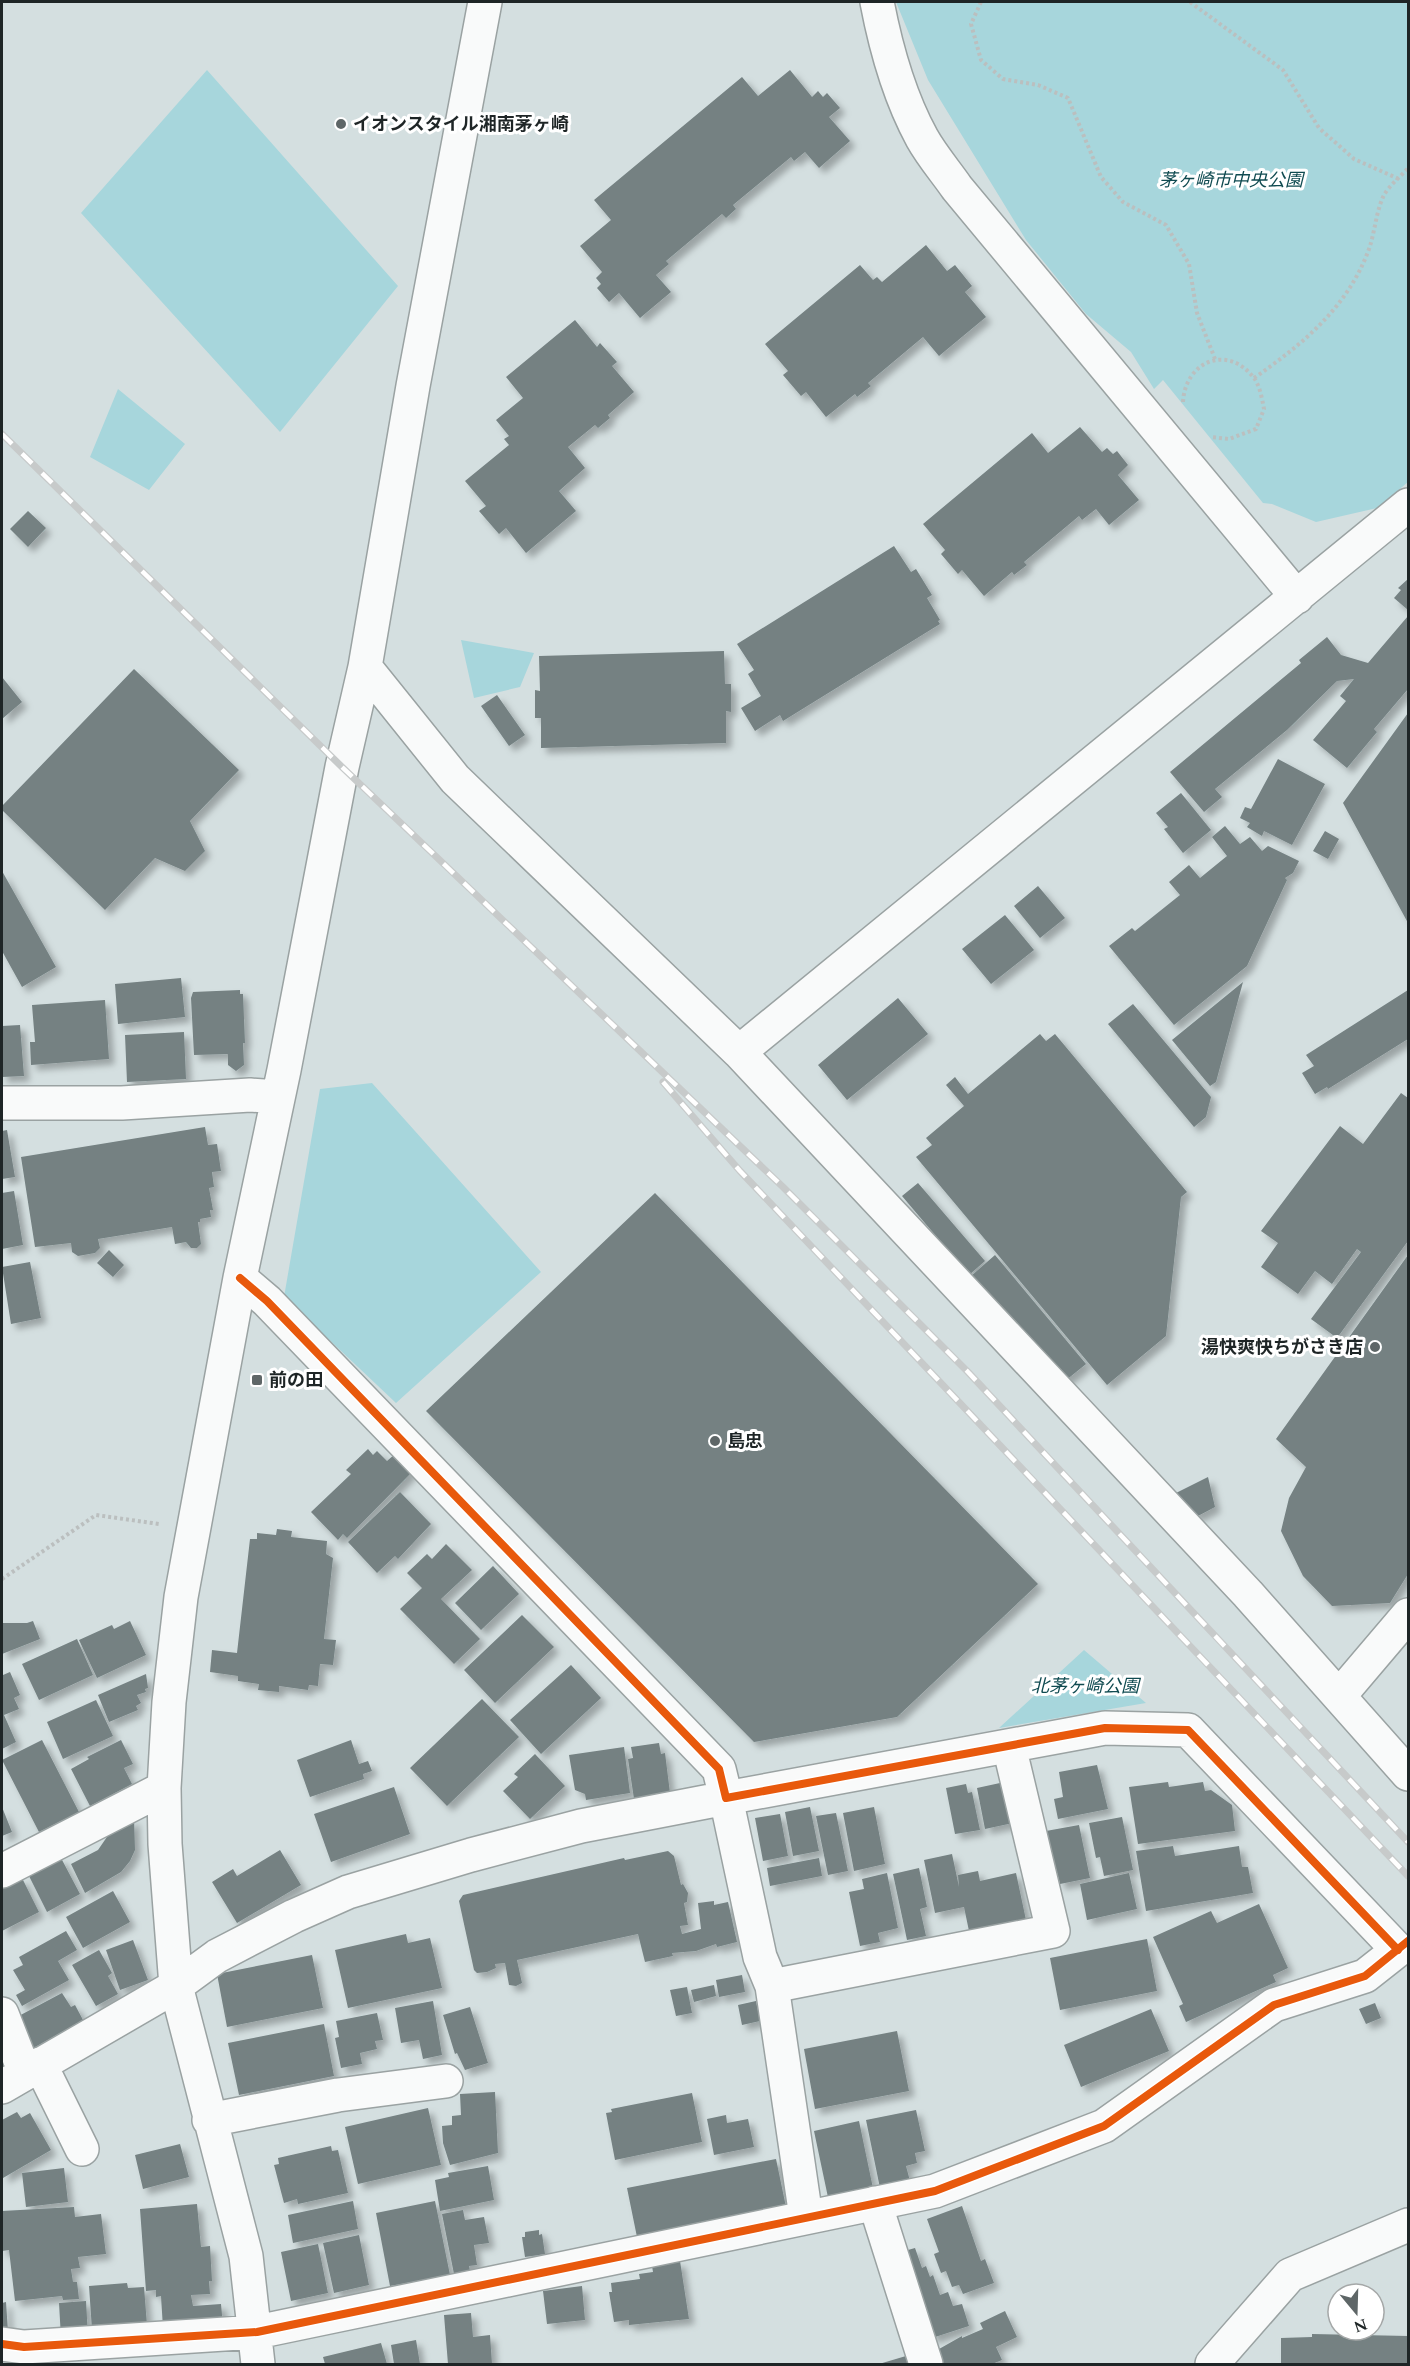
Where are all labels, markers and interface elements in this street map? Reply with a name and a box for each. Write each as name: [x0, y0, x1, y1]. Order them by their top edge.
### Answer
place label: イオンスタイル湘南茅ヶ崎: [353, 111, 569, 138]
marker: イオンスタイル湘南茅ヶ崎: [334, 117, 348, 131]
park label: 茅ヶ崎市中央公園: [1159, 167, 1306, 194]
place label: 湯快爽快ちがさき店: [1201, 1334, 1363, 1361]
marker: 湯快爽快ちがさき店: [1368, 1340, 1382, 1354]
place label: 前の田: [269, 1367, 323, 1394]
marker: 前の田: [250, 1373, 264, 1387]
place label: 島忠: [727, 1428, 763, 1455]
marker: 島忠: [708, 1434, 722, 1448]
park label: 北茅ヶ崎公園: [1031, 1673, 1142, 1700]
north arrow: [1326, 2282, 1386, 2342]
text: N: [1350, 2312, 1371, 2339]

